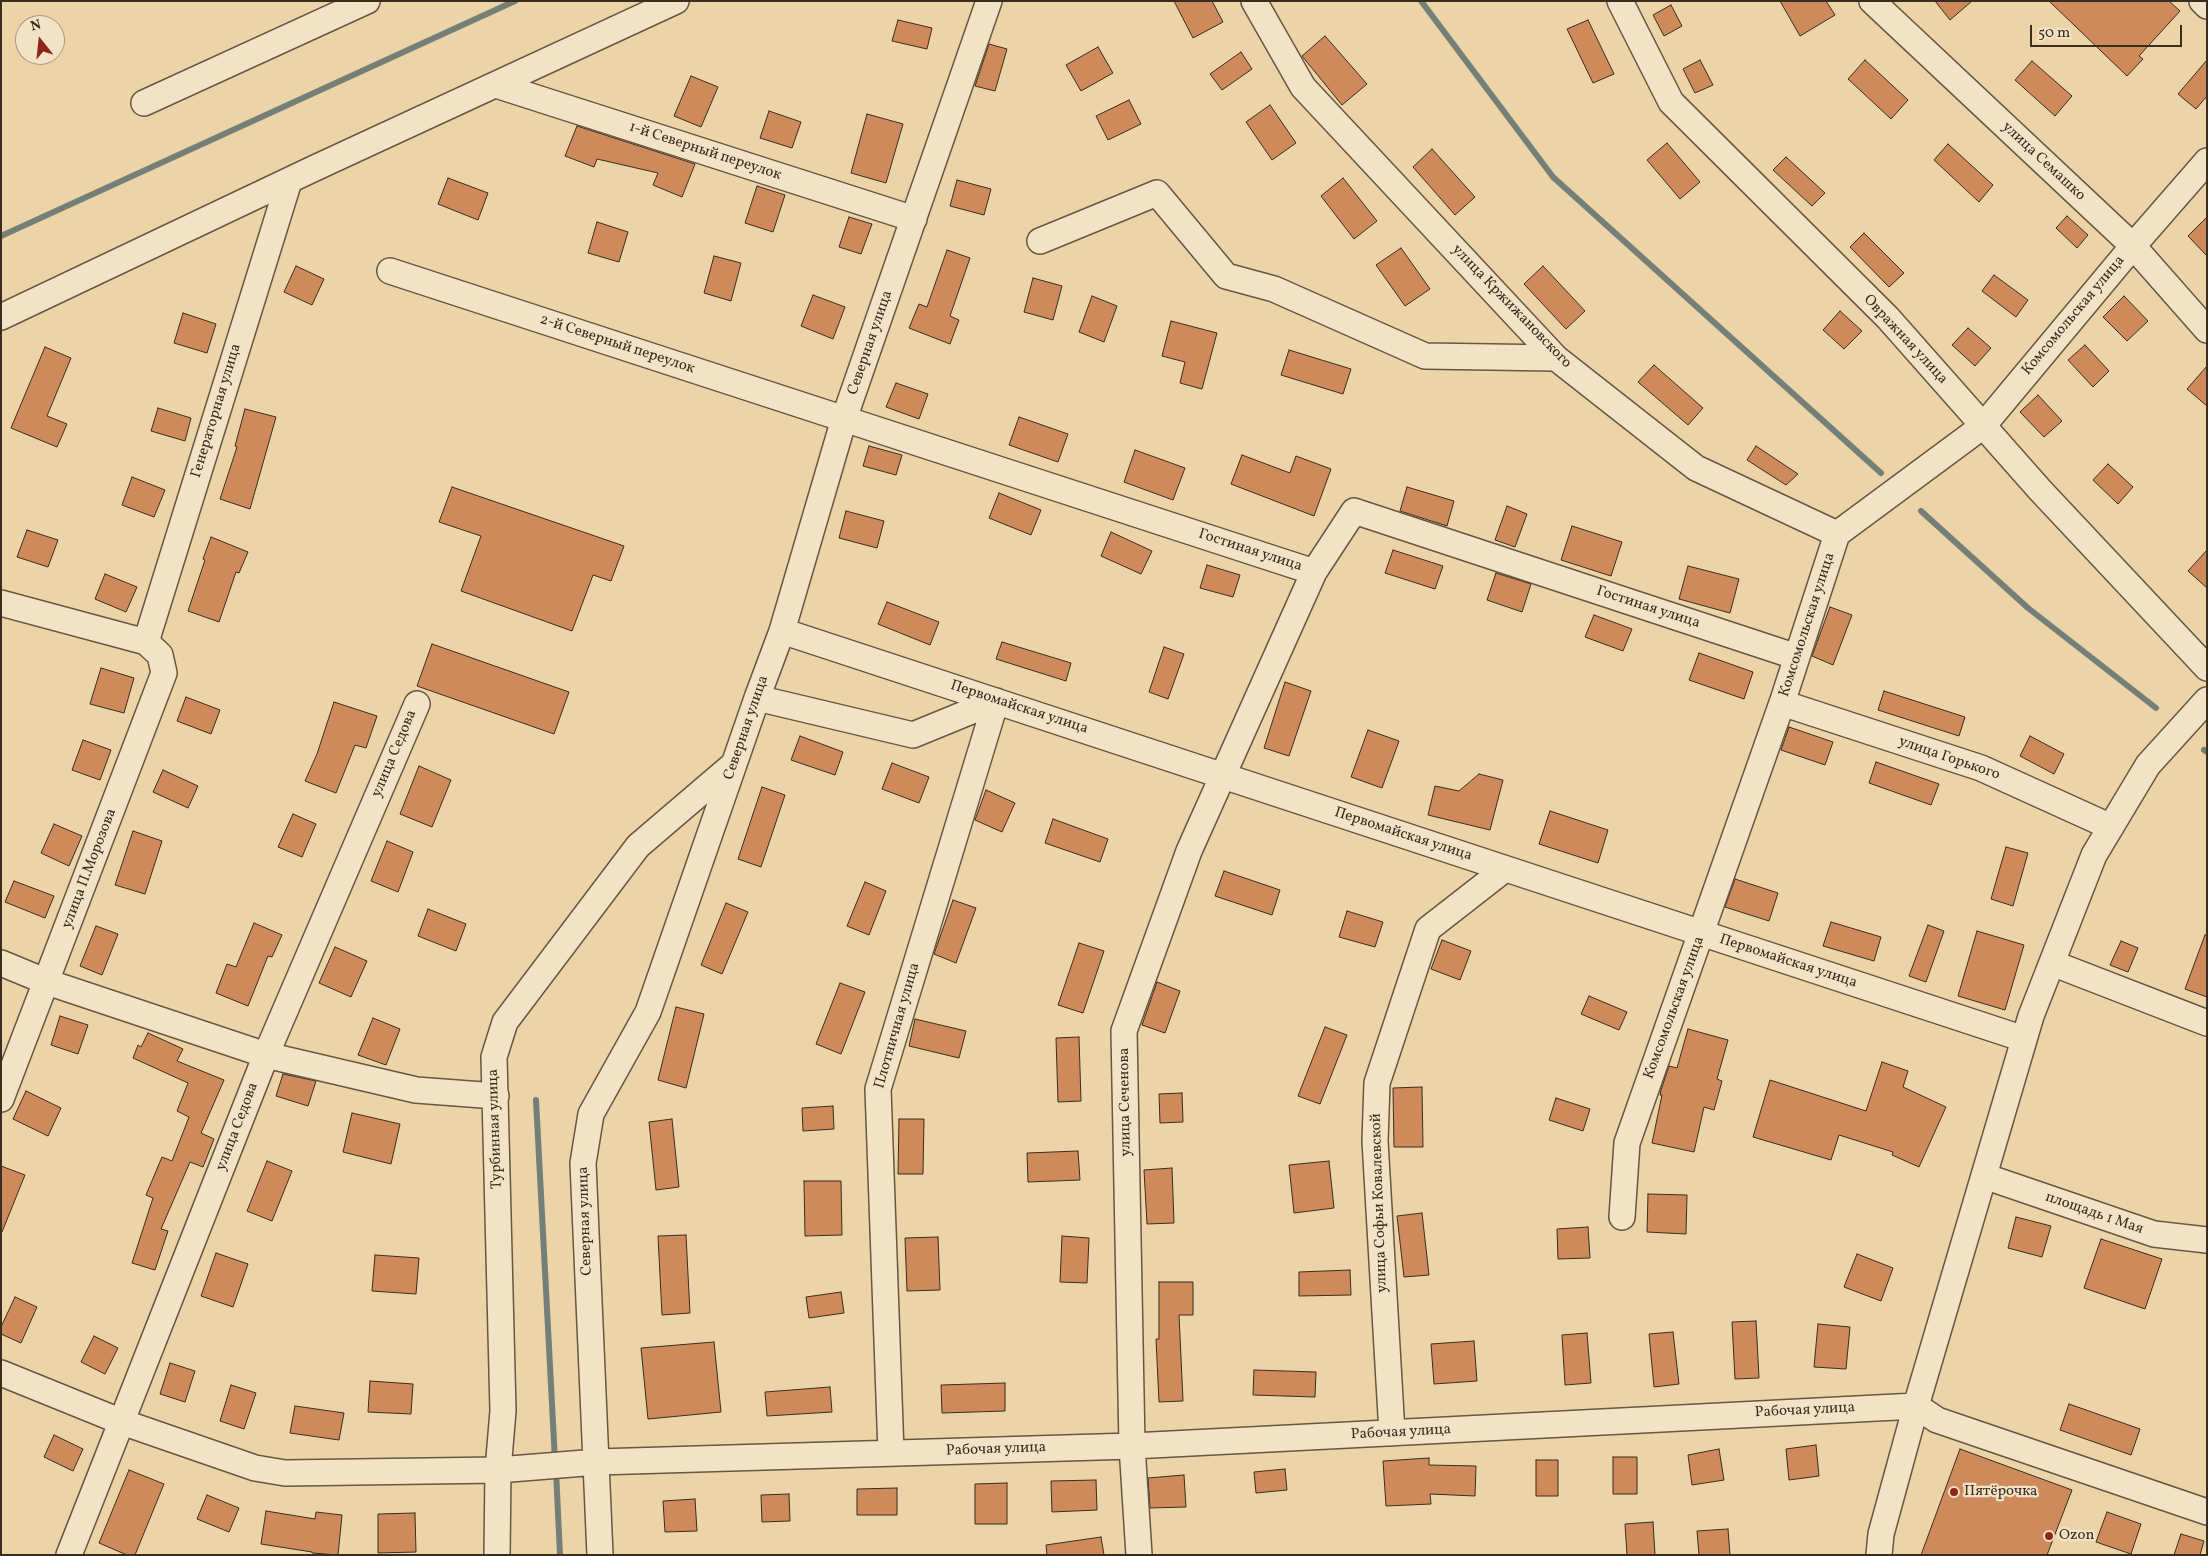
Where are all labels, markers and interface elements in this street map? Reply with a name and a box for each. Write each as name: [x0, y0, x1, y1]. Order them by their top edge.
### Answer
north arrow: [15, 15, 65, 65]
scale bar: [2033, 15, 2186, 47]
text: N: [28, 16, 44, 37]
text: 50 m: [2038, 23, 2070, 44]
street label: 1-й Северный переулок: [627, 119, 783, 185]
street label: улица Семашко: [1998, 119, 2088, 205]
street label: улица Кржижановского: [1447, 241, 1575, 373]
street label: Комсомольская улица: [2019, 253, 2129, 379]
street label: Северная улица: [845, 288, 897, 398]
street label: Овражная улица: [1859, 292, 1951, 388]
street label: 2-й Северный переулок: [537, 311, 697, 379]
street label: Генераторная улица: [188, 342, 246, 480]
street label: Гостиная улица: [1196, 526, 1304, 576]
street label: Комсомольская улица: [1776, 551, 1840, 699]
street label: Гостиная улица: [1594, 583, 1702, 633]
street label: Северная улица: [721, 673, 773, 783]
street label: Первомайская улица: [948, 677, 1090, 739]
street label: улица Седова: [369, 708, 421, 800]
street label: улица Горького: [1896, 733, 2002, 785]
street label: Первомайская улица: [1332, 804, 1474, 866]
street label: улица П.Морозова: [59, 806, 121, 932]
street label: Первомайская улица: [1717, 931, 1859, 993]
street label: Комсомольская улица: [1641, 934, 1709, 1082]
street label: Плотничная улица: [871, 961, 925, 1091]
street label: улица Сеченова: [1116, 1047, 1136, 1157]
street label: Турбинная улица: [485, 1069, 507, 1189]
street label: улица Седова: [213, 1080, 263, 1174]
street label: улица Софьи Ковалевской: [1368, 1113, 1392, 1293]
street label: Северная улица: [575, 1166, 597, 1276]
street label: площадь 1 Мая: [2043, 1189, 2145, 1239]
street label: Рабочая улица: [1754, 1399, 1856, 1423]
street label: Рабочая улица: [1350, 1421, 1452, 1445]
street label: Рабочая улица: [946, 1439, 1046, 1461]
place label: Пятёрочка: [1964, 1483, 2038, 1501]
marker: Пятёрочка: [1948, 1486, 1960, 1498]
place label: Ozon: [2059, 1527, 2094, 1545]
marker: Ozon: [2043, 1530, 2055, 1542]

